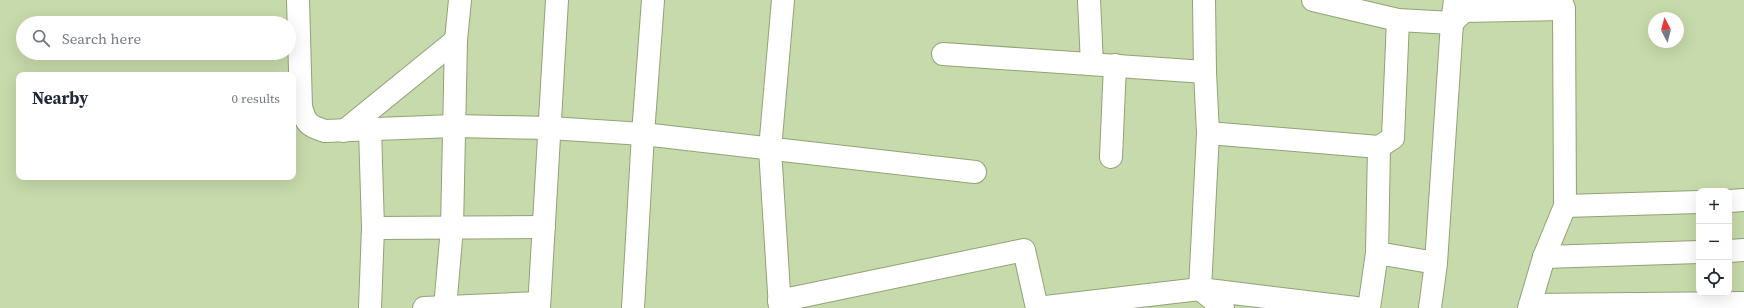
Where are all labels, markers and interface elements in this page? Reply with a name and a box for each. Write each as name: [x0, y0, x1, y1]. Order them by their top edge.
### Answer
north arrow: [1648, 12, 1684, 48]
search box: [16, 16, 296, 60]
icon: search: [30, 27, 52, 49]
text: Search here: [62, 28, 141, 49]
text: Nearby: [32, 86, 88, 110]
text: 0 results: [232, 90, 280, 107]
map controls: [1696, 188, 1732, 296]
button: +: [1696, 188, 1732, 224]
button: −: [1696, 224, 1732, 260]
button: locate: [1696, 260, 1732, 296]

